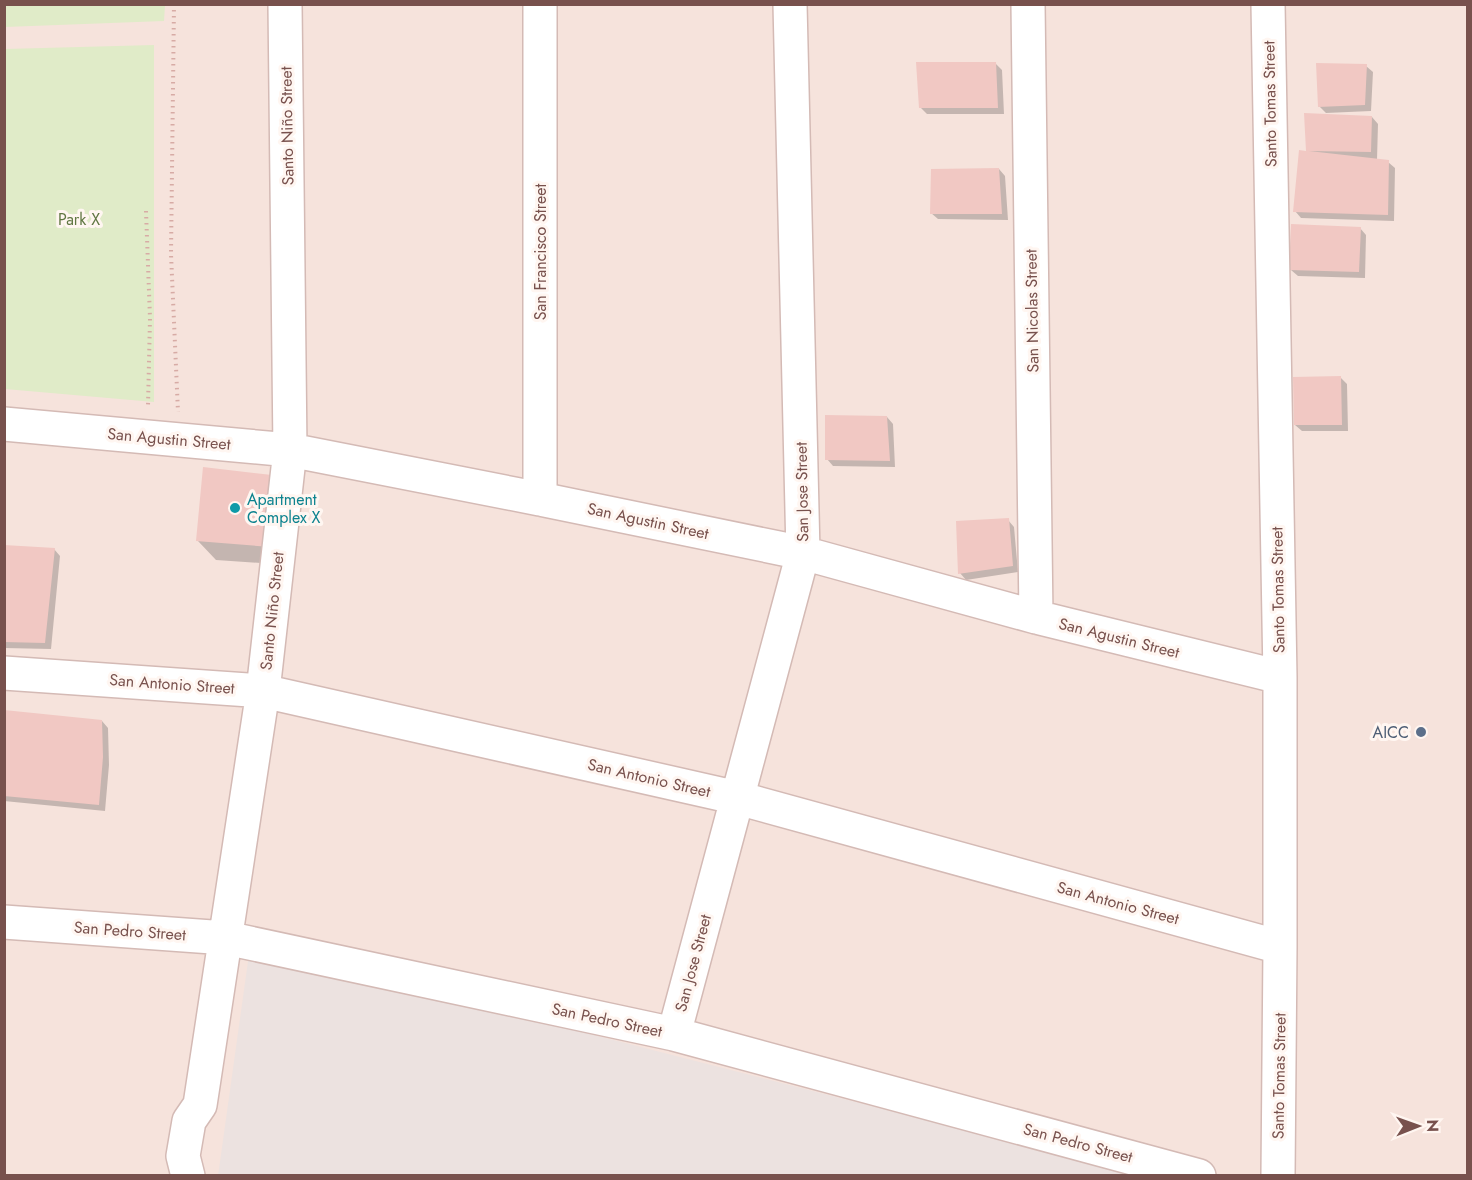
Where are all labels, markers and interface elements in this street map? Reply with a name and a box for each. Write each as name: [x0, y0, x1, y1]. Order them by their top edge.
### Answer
street label: Santo Tomas Street: [1257, 40, 1283, 167]
street label: Santo Niño Street: [274, 66, 300, 186]
street label: San Francisco Street: [529, 184, 552, 320]
park label: Park X: [58, 208, 100, 231]
street label: San Nicolas Street: [1019, 249, 1045, 373]
street label: San Agustin Street: [106, 422, 232, 456]
street label: San Jose Street: [790, 442, 814, 542]
place label: Apartment Complex X: [247, 488, 320, 529]
street label: San Agustin Street: [585, 497, 711, 545]
marker: Apartment Complex X: [228, 501, 242, 515]
street label: Santo Tomas Street: [1265, 526, 1291, 653]
street label: Santo Niño Street: [254, 551, 290, 671]
street label: San Agustin Street: [1056, 612, 1182, 664]
street label: San Antonio Street: [109, 668, 236, 700]
place label: AICC: [1373, 721, 1409, 744]
marker: AICC: [1414, 725, 1428, 739]
street label: San Antonio Street: [585, 753, 713, 803]
street label: San Antonio Street: [1054, 876, 1182, 930]
street label: San Jose Street: [669, 912, 717, 1014]
street label: San Pedro Street: [73, 916, 187, 946]
street label: San Pedro Street: [550, 997, 664, 1043]
street label: Santo Tomas Street: [1266, 1012, 1292, 1139]
north arrow: [1388, 1096, 1448, 1156]
street label: San Pedro Street: [1021, 1117, 1135, 1169]
text: N: [1421, 1119, 1444, 1132]

